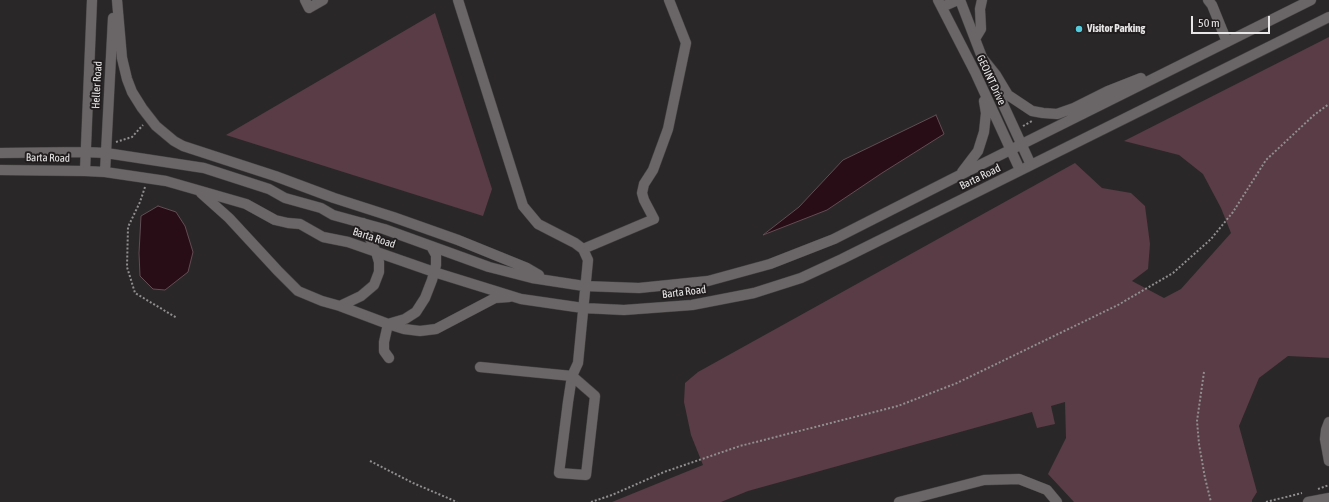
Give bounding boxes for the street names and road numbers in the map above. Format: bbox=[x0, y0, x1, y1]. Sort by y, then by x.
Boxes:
street label: GEOINT Drive bbox=[974, 53, 1008, 107]
street label: Heller Road bbox=[89, 61, 105, 109]
street label: Barta Road bbox=[26, 151, 70, 165]
street label: Barta Road bbox=[957, 161, 1003, 193]
street label: Barta Road bbox=[351, 225, 397, 251]
street label: Barta Road bbox=[661, 283, 707, 301]

